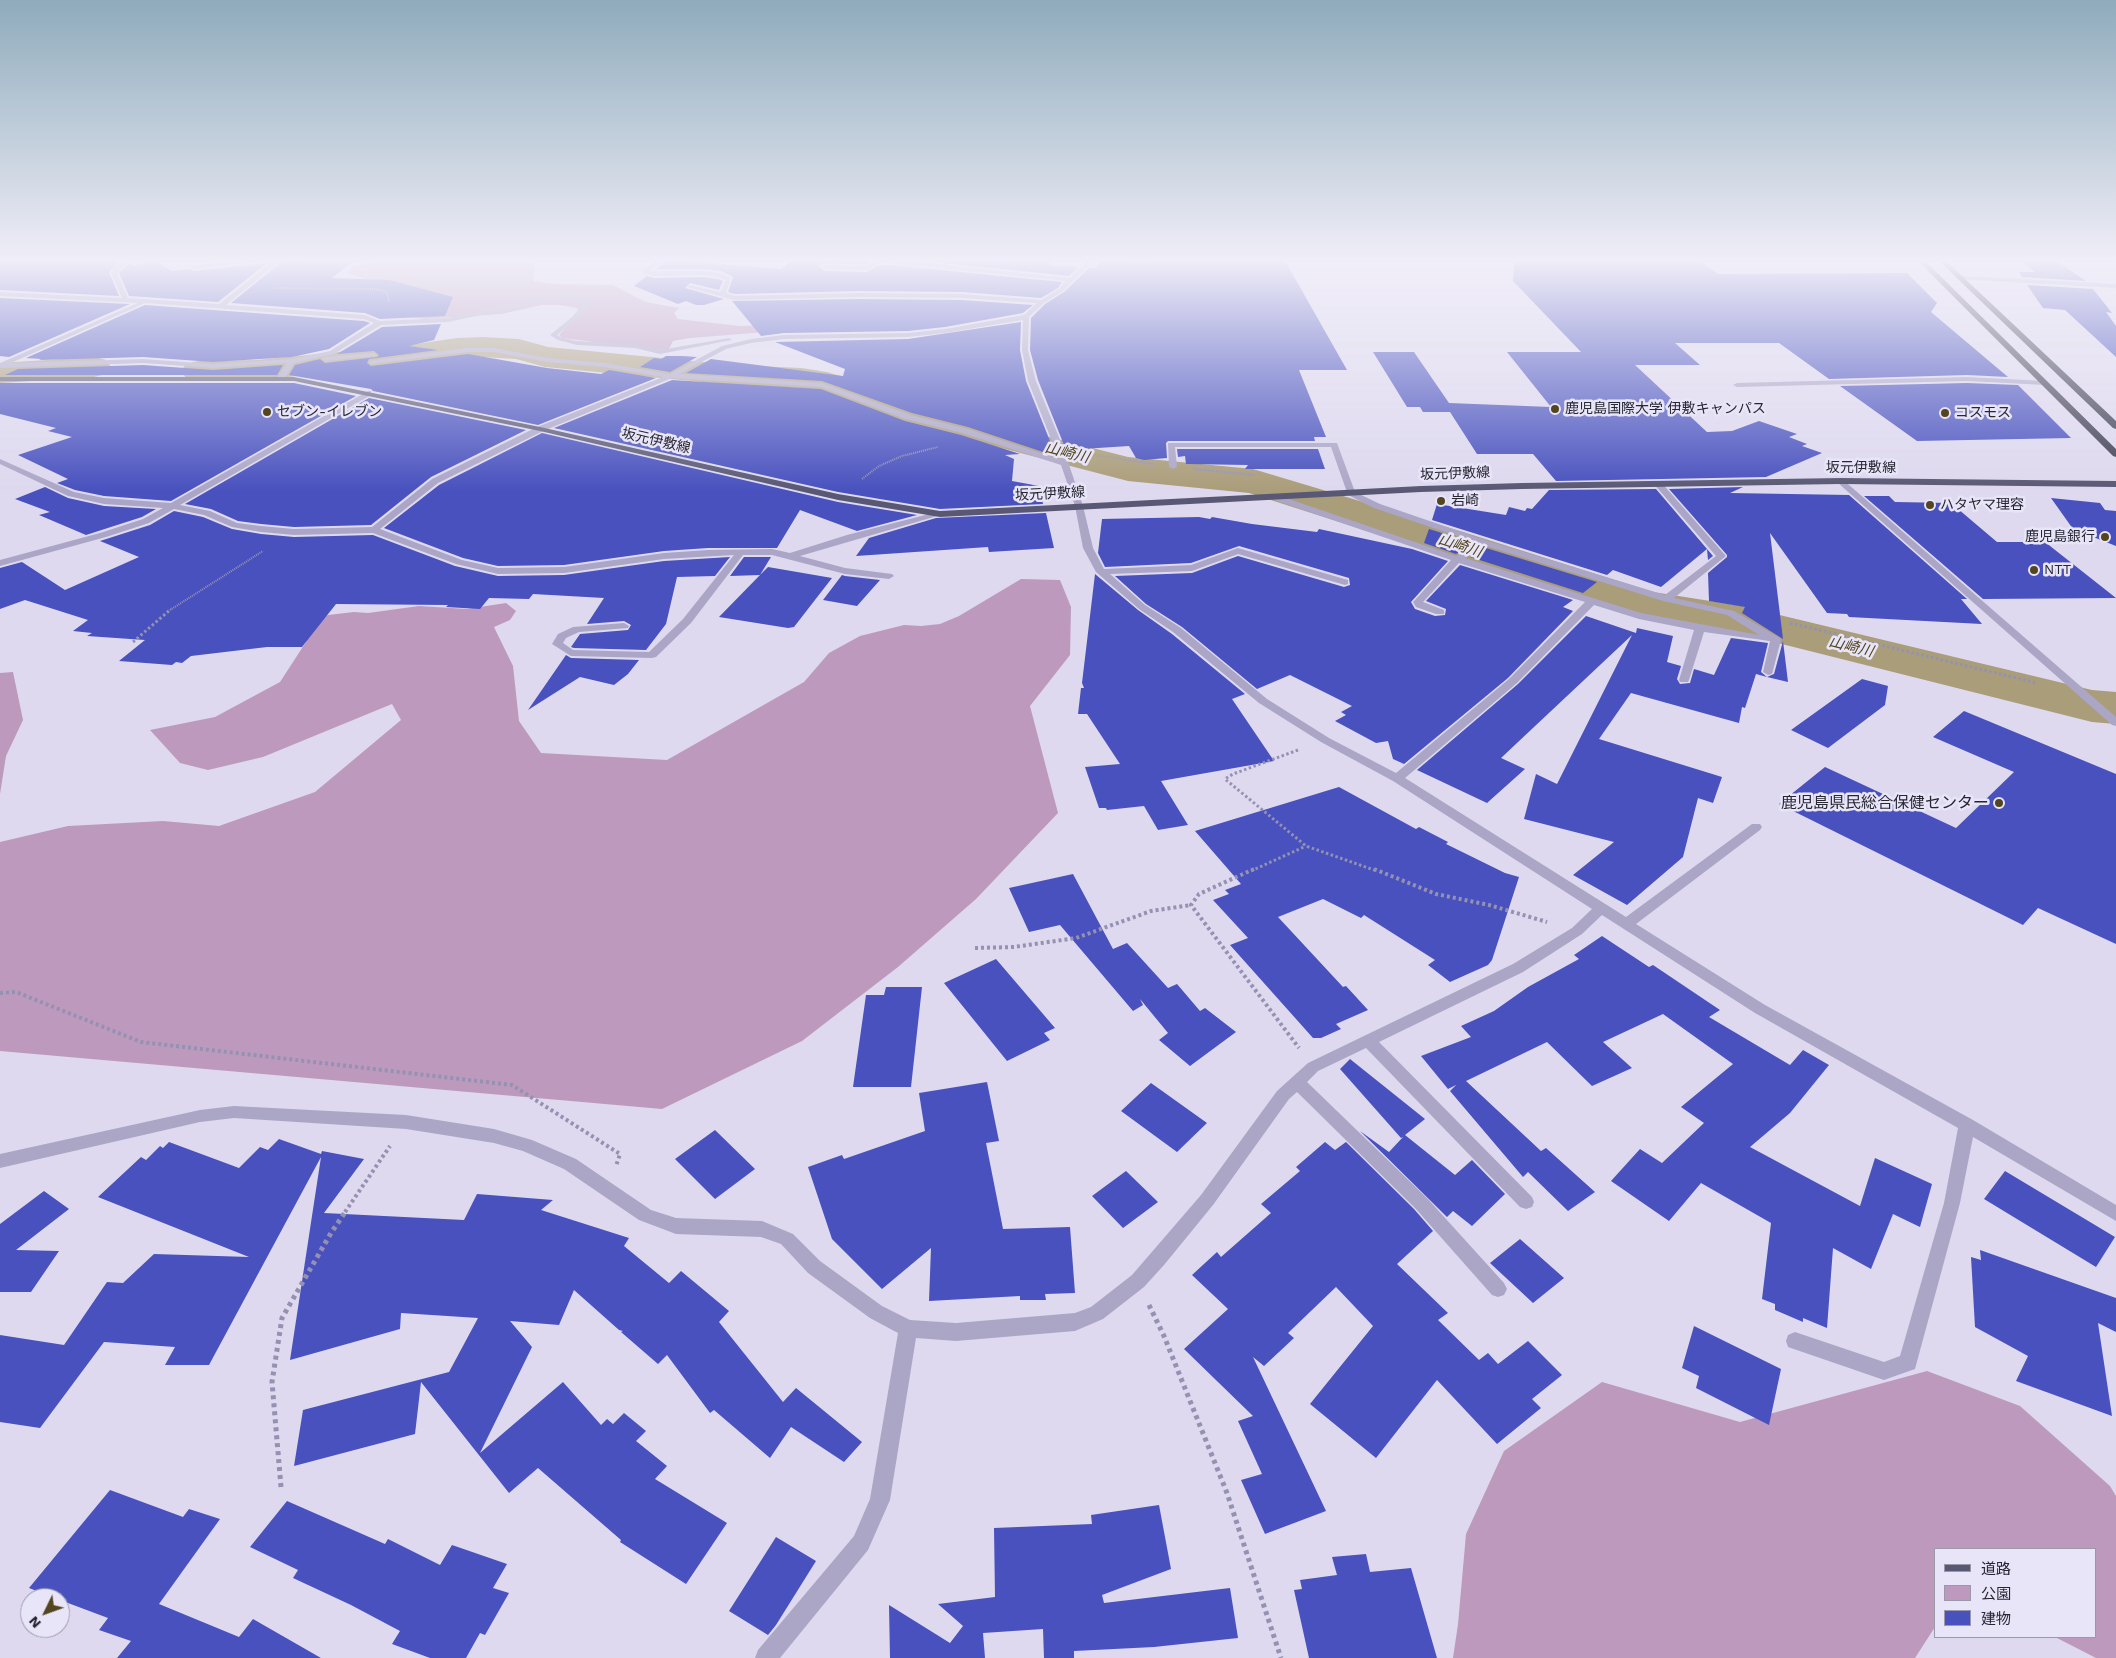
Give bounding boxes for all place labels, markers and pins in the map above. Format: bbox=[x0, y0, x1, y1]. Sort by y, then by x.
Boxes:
place label: 鹿児島国際大学 伊敷キャンパス bbox=[1565, 401, 1766, 417]
marker: 鹿児島国際大学 伊敷キャンパス bbox=[1549, 403, 1561, 415]
place label: セブン-イレブン bbox=[277, 404, 382, 420]
place label: コスモス bbox=[1955, 405, 2011, 421]
marker: セブン-イレブン bbox=[261, 406, 273, 418]
marker: コスモス bbox=[1939, 407, 1951, 419]
place label: 岩崎 bbox=[1451, 493, 1479, 509]
marker: 岩崎 bbox=[1435, 495, 1447, 507]
place label: ハタヤマ理容 bbox=[1940, 497, 2024, 513]
marker: ハタヤマ理容 bbox=[1924, 499, 1936, 511]
place label: 鹿児島銀行 bbox=[2025, 529, 2095, 545]
marker: 鹿児島銀行 bbox=[2099, 531, 2111, 543]
place label: NTT bbox=[2044, 562, 2071, 578]
marker: NTT bbox=[2028, 564, 2040, 576]
place label: 鹿児島県民総合保健センター bbox=[1781, 793, 1989, 813]
marker: 鹿児島県民総合保健センター bbox=[1993, 797, 2005, 809]

